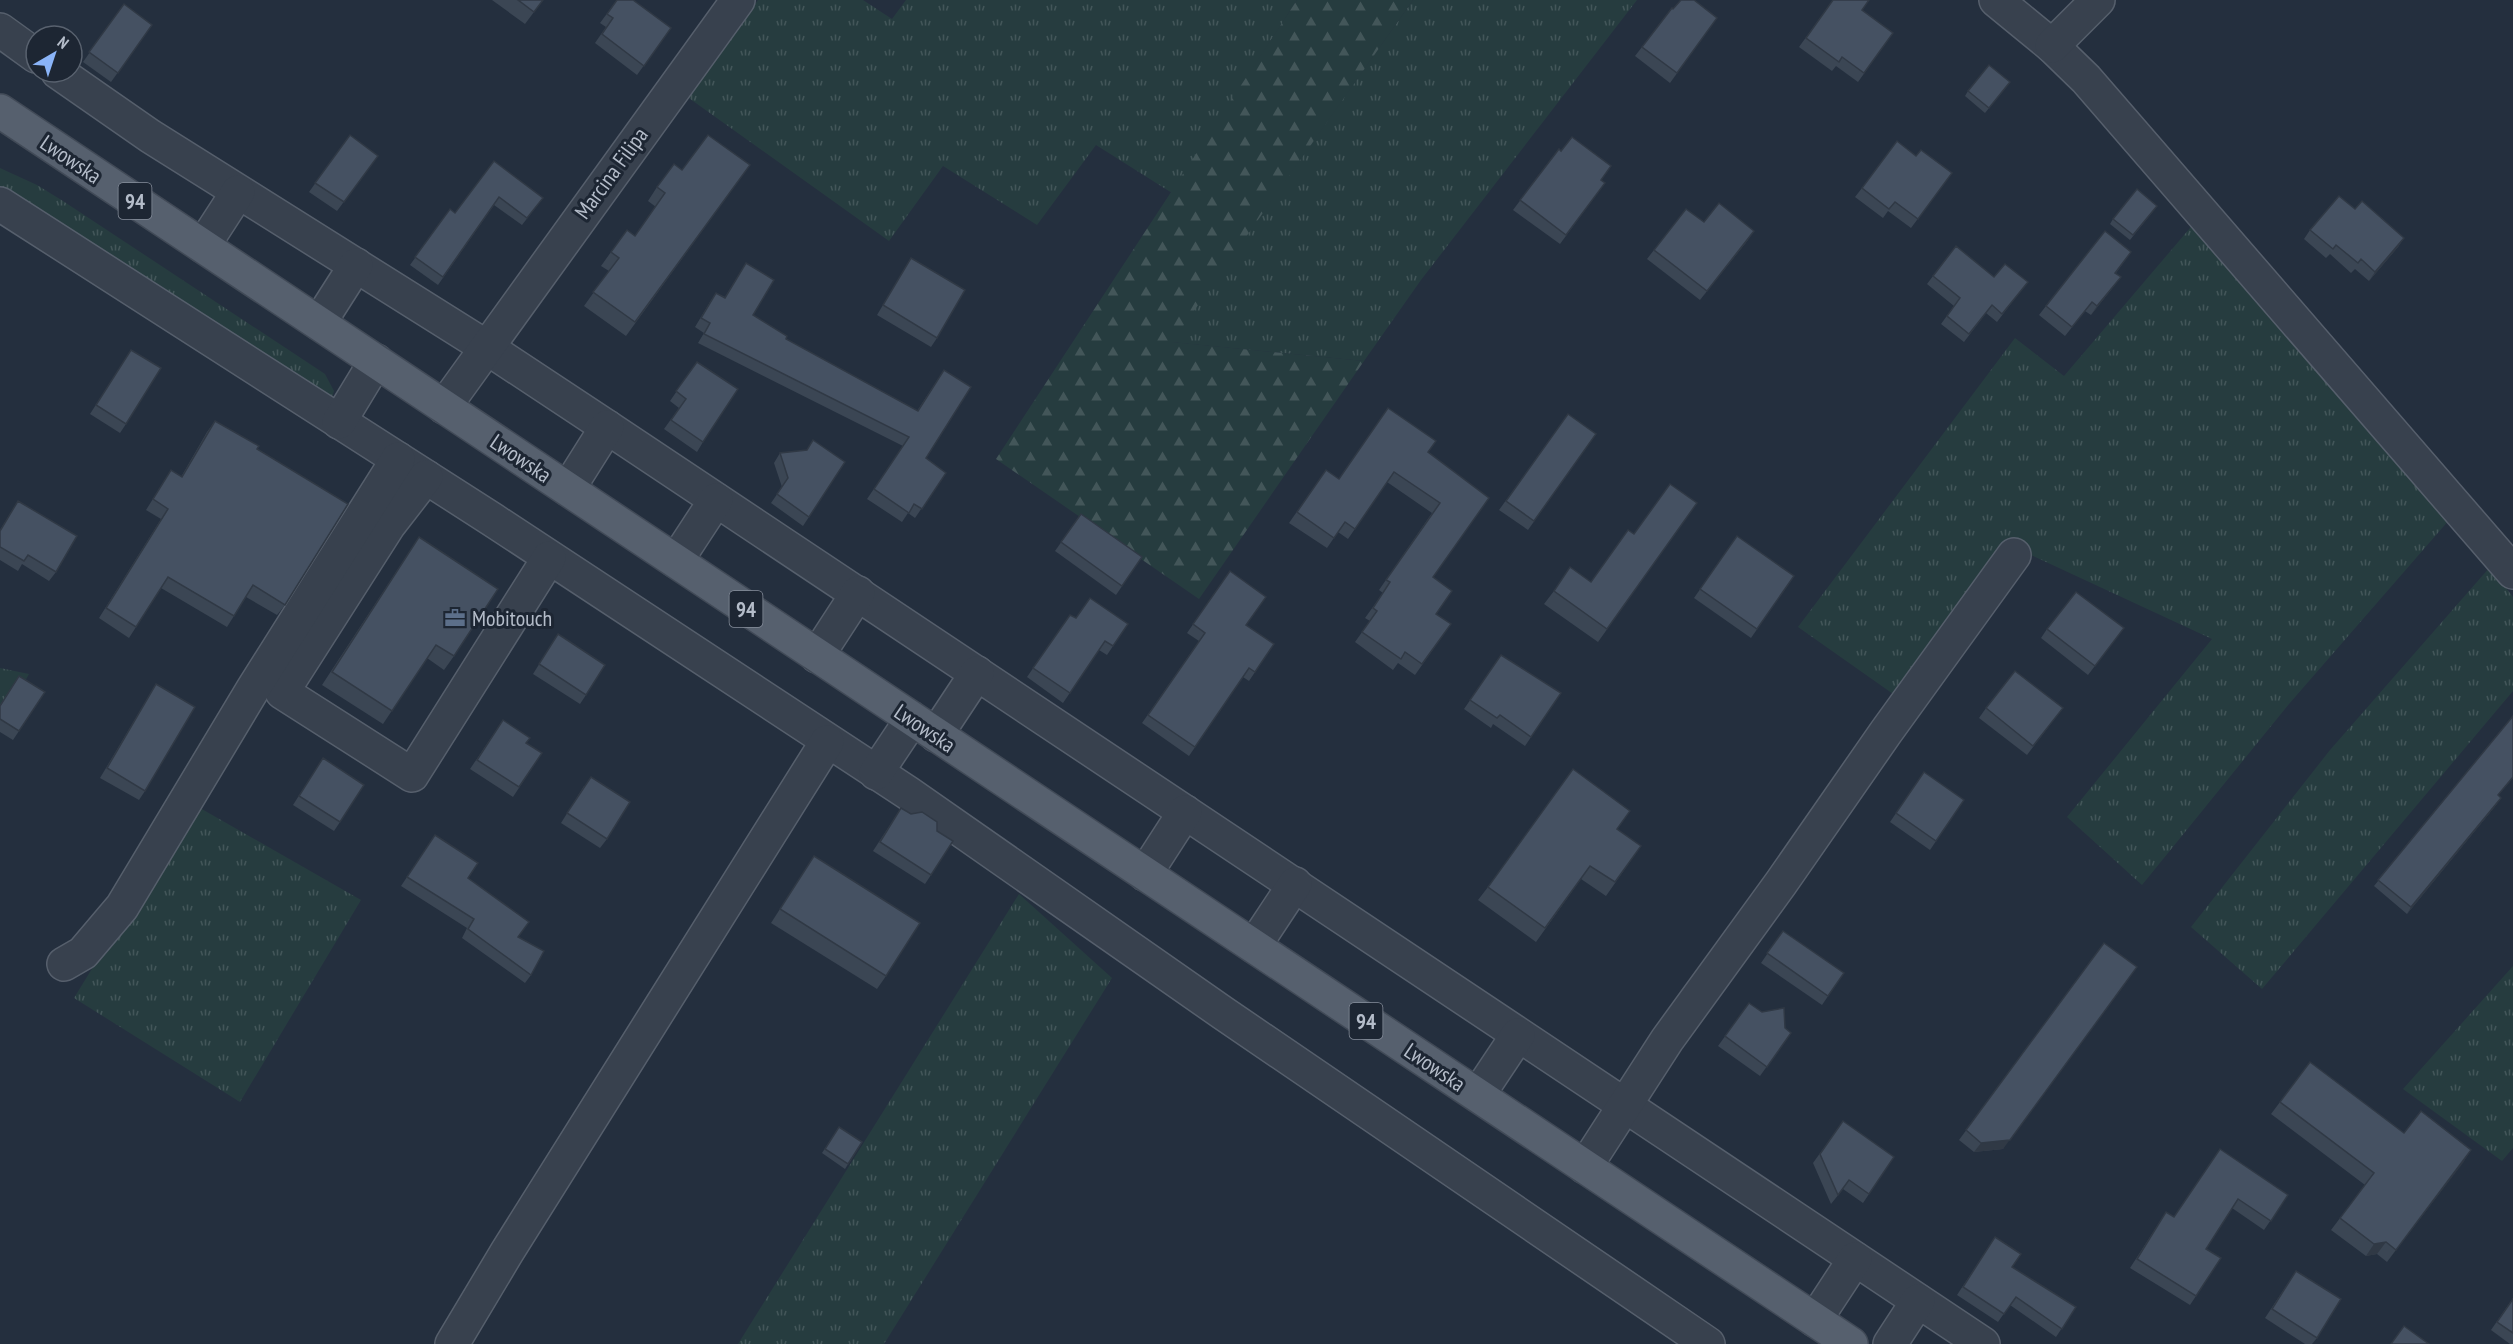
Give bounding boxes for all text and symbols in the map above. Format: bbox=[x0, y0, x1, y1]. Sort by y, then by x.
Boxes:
north arrow bbox=[24, 24, 84, 84]
text: N bbox=[54, 32, 73, 53]
street label: Marcina Filipa bbox=[568, 122, 654, 224]
street label: Lwowska bbox=[35, 128, 107, 190]
road number: 94 bbox=[118, 183, 152, 219]
street label: Lwowska bbox=[485, 427, 557, 489]
road number: 94 bbox=[730, 591, 762, 627]
place label: Mobitouch bbox=[472, 604, 552, 632]
office icon: Mobitouch bbox=[443, 606, 467, 630]
street label: Lwowska bbox=[889, 697, 961, 759]
road number: 94 bbox=[1350, 1003, 1382, 1039]
street label: Lwowska bbox=[1399, 1036, 1471, 1098]

